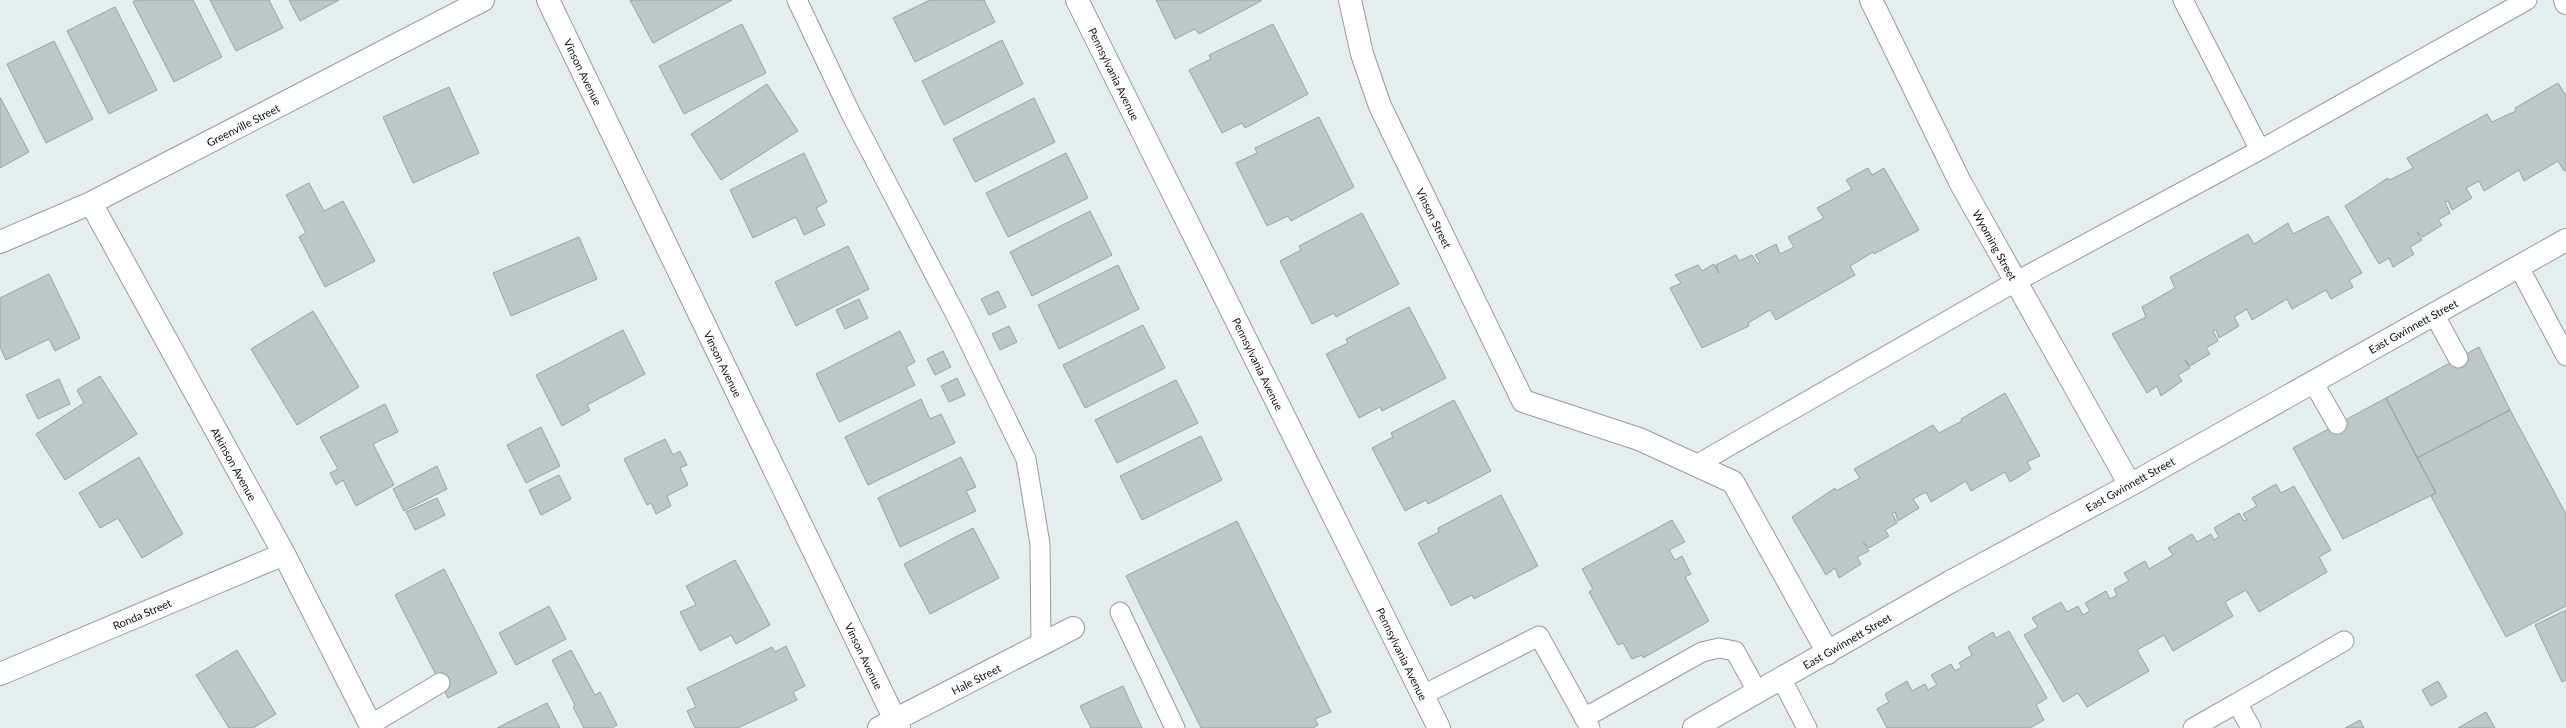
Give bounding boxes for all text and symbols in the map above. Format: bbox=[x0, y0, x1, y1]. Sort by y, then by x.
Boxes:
street label: Pennsylvania Avenue bbox=[1086, 26, 1142, 123]
street label: Vinson Avenue bbox=[561, 37, 605, 107]
street label: Greenville Street bbox=[204, 101, 282, 149]
street label: Vinson Street bbox=[1414, 186, 1454, 250]
street label: Wyoming Street bbox=[1970, 208, 2020, 282]
street label: East Gwinnett Street bbox=[2366, 296, 2460, 356]
street label: Pennsylvania Avenue bbox=[1230, 316, 1286, 413]
street label: Vinson Avenue bbox=[701, 329, 745, 399]
street label: Atkinson Avenue bbox=[209, 425, 260, 503]
street label: East Gwinnett Street bbox=[2083, 454, 2177, 514]
street label: Ronda Street bbox=[111, 596, 173, 632]
street label: Pennsylvania Avenue bbox=[1374, 606, 1430, 703]
street label: East Gwinnett Street bbox=[1801, 610, 1894, 672]
street label: Vinson Avenue bbox=[842, 621, 886, 691]
street label: Hale Street bbox=[949, 661, 1003, 697]

